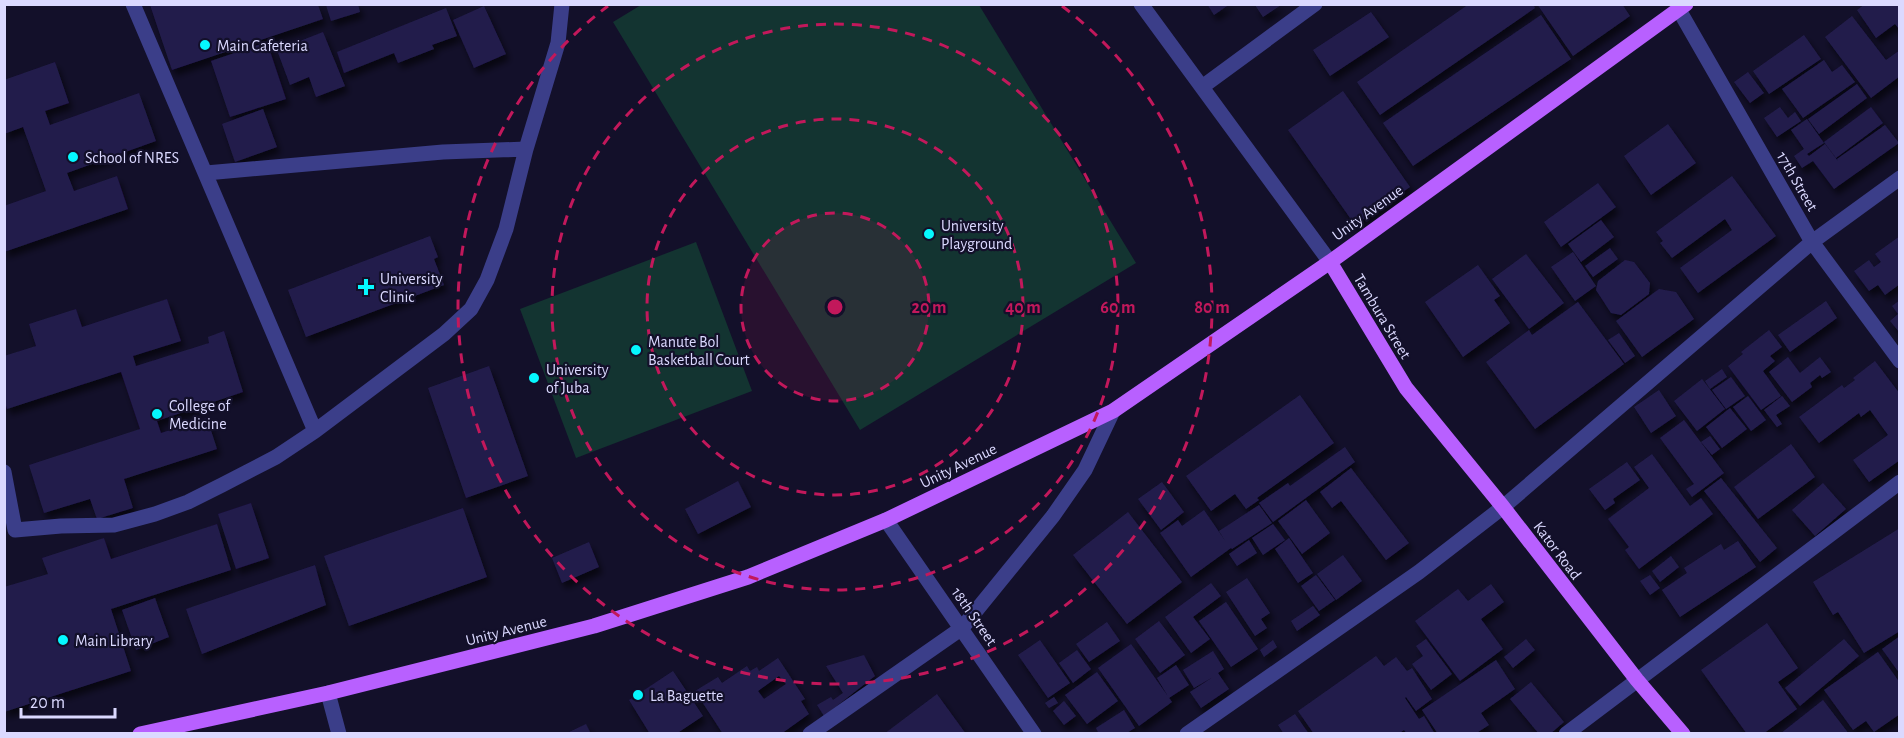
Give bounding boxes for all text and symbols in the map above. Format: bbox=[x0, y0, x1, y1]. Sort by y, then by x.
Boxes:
marker: Main Cafeteria bbox=[198, 38, 212, 52]
place label: Main Cafeteria bbox=[217, 38, 308, 54]
street label: 17th Street bbox=[1774, 149, 1821, 214]
marker: School of NRES bbox=[66, 150, 80, 164]
place label: School of NRES bbox=[85, 150, 179, 166]
street label: Unity Avenue bbox=[1329, 182, 1406, 244]
place label: University Playground bbox=[941, 218, 1012, 253]
marker: University Playground bbox=[922, 227, 936, 241]
place label: University Clinic bbox=[380, 271, 443, 305]
street label: Tambura Street bbox=[1351, 271, 1414, 362]
marker: University Clinic bbox=[357, 278, 375, 296]
centre of rings bbox=[825, 297, 845, 317]
text: 20 m bbox=[911, 299, 947, 317]
text: 40 m bbox=[1005, 299, 1041, 317]
text: 60 m bbox=[1100, 299, 1136, 317]
text: 80 m bbox=[1194, 299, 1230, 317]
place label: Manute Bol Basketball Court bbox=[648, 334, 750, 368]
marker: Manute Bol Basketball Court bbox=[629, 343, 643, 357]
place label: University of Juba bbox=[546, 362, 609, 396]
marker: University of Juba bbox=[527, 371, 541, 385]
place label: College of Medicine bbox=[169, 398, 231, 432]
marker: College of Medicine bbox=[150, 407, 164, 421]
street label: Unity Avenue bbox=[918, 441, 1000, 492]
street label: Kator Road bbox=[1530, 519, 1584, 583]
street label: 18th Street bbox=[948, 585, 1000, 649]
street label: Unity Avenue bbox=[464, 613, 549, 650]
marker: Main Library bbox=[56, 633, 70, 647]
place label: Main Library bbox=[75, 633, 153, 650]
scale bar bbox=[21, 681, 116, 719]
marker: La Baguette bbox=[631, 688, 645, 702]
place label: La Baguette bbox=[650, 688, 723, 704]
text: 20 m bbox=[30, 694, 65, 712]

